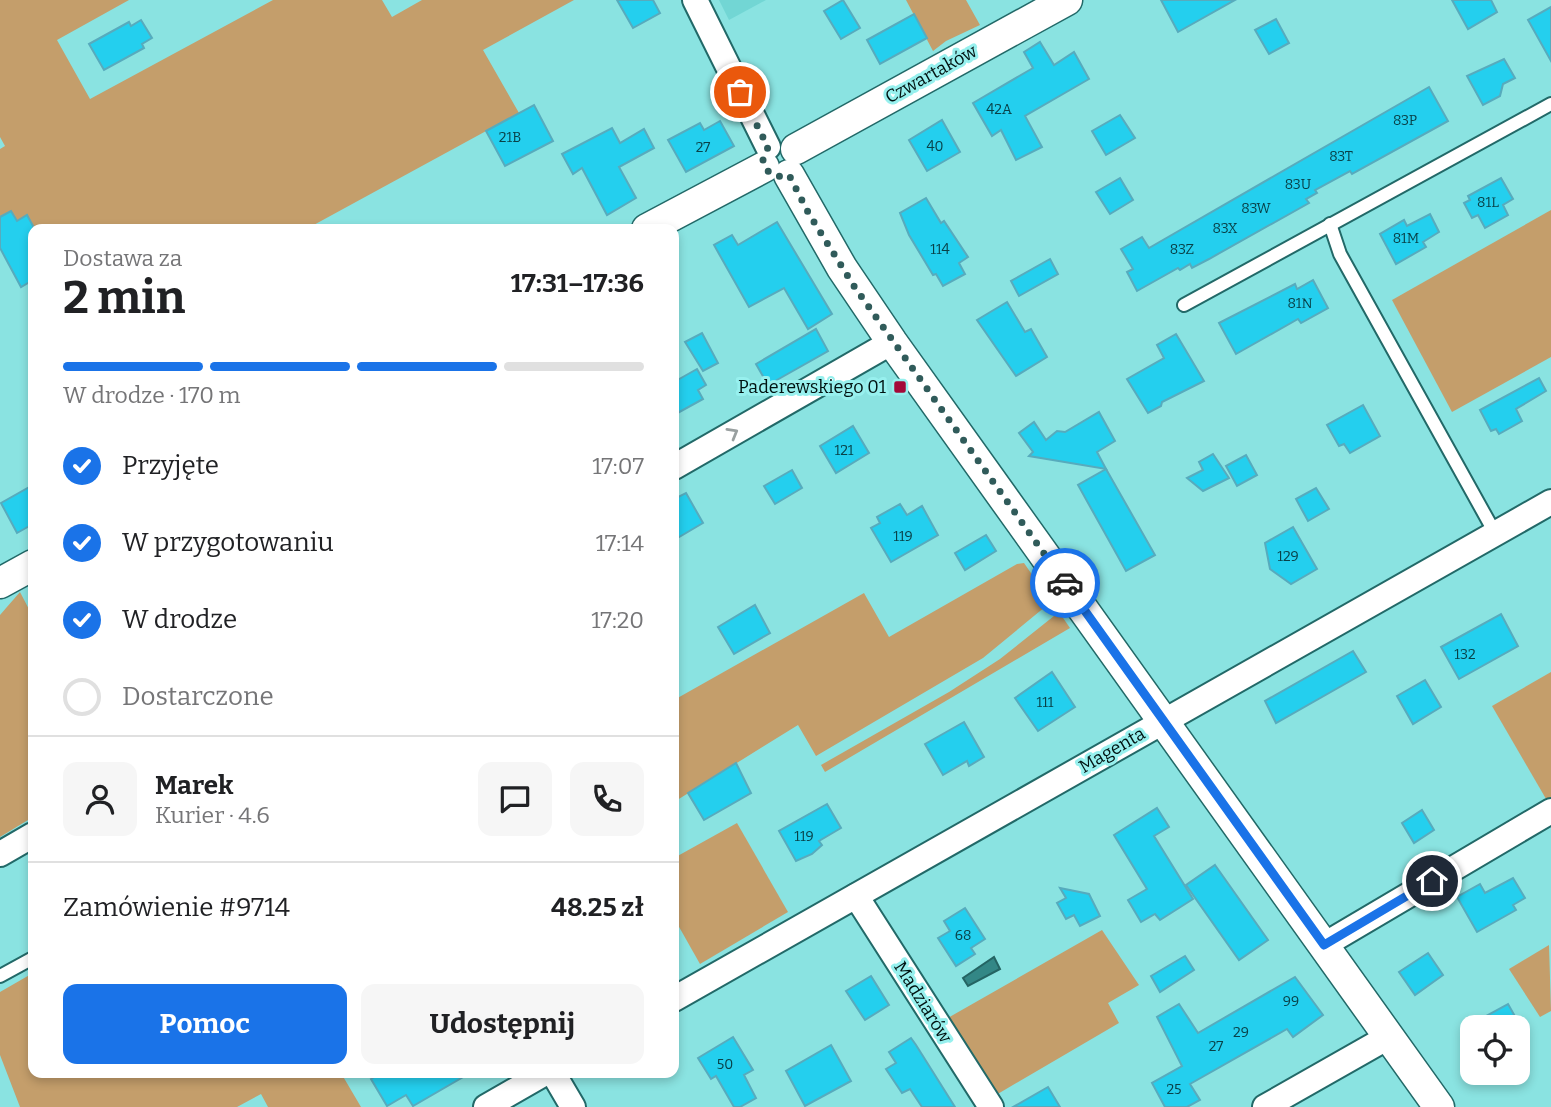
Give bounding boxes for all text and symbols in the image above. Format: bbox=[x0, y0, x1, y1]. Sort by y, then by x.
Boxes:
street label: Czwartaków bbox=[881, 39, 981, 108]
pin bbox=[710, 62, 770, 122]
icon: bag bbox=[721, 73, 759, 111]
house number: 42A bbox=[986, 101, 1012, 118]
house number: 83P bbox=[1393, 112, 1417, 129]
house number: 21B bbox=[499, 129, 521, 146]
house number: 40 bbox=[926, 138, 944, 155]
house number: 27 bbox=[696, 139, 710, 156]
house number: 83T bbox=[1329, 148, 1353, 165]
house number: 83U bbox=[1285, 176, 1312, 193]
house number: 81L bbox=[1477, 194, 1499, 211]
house number: 83W bbox=[1241, 200, 1271, 217]
house number: 83X bbox=[1212, 220, 1238, 237]
house number: 81M bbox=[1393, 230, 1419, 247]
house number: 114 bbox=[930, 241, 950, 258]
house number: 83Z bbox=[1170, 241, 1194, 258]
text: Dostawa za bbox=[63, 244, 182, 272]
text: 17:31–17:36 bbox=[511, 268, 644, 299]
text: 2 min bbox=[63, 270, 185, 325]
house number: 81N bbox=[1287, 295, 1313, 312]
place label: Paderewskiego 01 bbox=[738, 376, 887, 398]
marker: Paderewskiego 01 bbox=[892, 379, 908, 395]
text: W drodze · 170 m bbox=[63, 381, 241, 409]
one-way arrow bbox=[726, 428, 738, 441]
house number: 121 bbox=[835, 442, 854, 459]
icon: check bbox=[63, 447, 101, 485]
text: Przyjęte bbox=[122, 450, 219, 481]
text: 17:07 bbox=[592, 452, 644, 480]
icon: check bbox=[63, 524, 101, 562]
text: W przygotowaniu bbox=[122, 527, 334, 558]
house number: 119 bbox=[893, 528, 913, 545]
text: 17:14 bbox=[596, 529, 644, 557]
courier bbox=[1030, 548, 1100, 618]
house number: 129 bbox=[1277, 548, 1299, 565]
icon: car bbox=[1046, 564, 1084, 602]
icon: check bbox=[63, 601, 101, 639]
text: W drodze bbox=[122, 604, 237, 635]
text: 17:20 bbox=[591, 606, 644, 634]
house number: 132 bbox=[1454, 646, 1476, 663]
text: Dostarczone bbox=[122, 681, 274, 712]
house number: 111 bbox=[1036, 694, 1054, 711]
street label: Magenta bbox=[1075, 722, 1149, 778]
button: person bbox=[63, 762, 137, 836]
button: chat bbox=[478, 762, 552, 836]
button: phone bbox=[570, 762, 644, 836]
text: Marek bbox=[155, 770, 233, 801]
text: Kurier · 4.6 bbox=[155, 801, 270, 829]
house number: 119 bbox=[794, 828, 814, 845]
pin bbox=[1402, 851, 1462, 911]
icon: home bbox=[1413, 862, 1451, 900]
text: Zamówienie #9714 bbox=[63, 892, 290, 923]
text: 48.25 zł bbox=[551, 892, 644, 923]
house number: 68 bbox=[955, 927, 971, 944]
street label: Madziarów bbox=[889, 957, 957, 1047]
button: Pomoc bbox=[63, 984, 347, 1064]
button: Udostępnij bbox=[361, 984, 644, 1064]
house number: 99 bbox=[1283, 993, 1299, 1010]
map controls bbox=[1460, 1015, 1530, 1085]
button: locate bbox=[1460, 1015, 1530, 1085]
house number: 29 bbox=[1233, 1024, 1249, 1041]
house number: 27 bbox=[1209, 1038, 1223, 1055]
house number: 50 bbox=[717, 1056, 733, 1073]
house number: 25 bbox=[1166, 1081, 1182, 1098]

